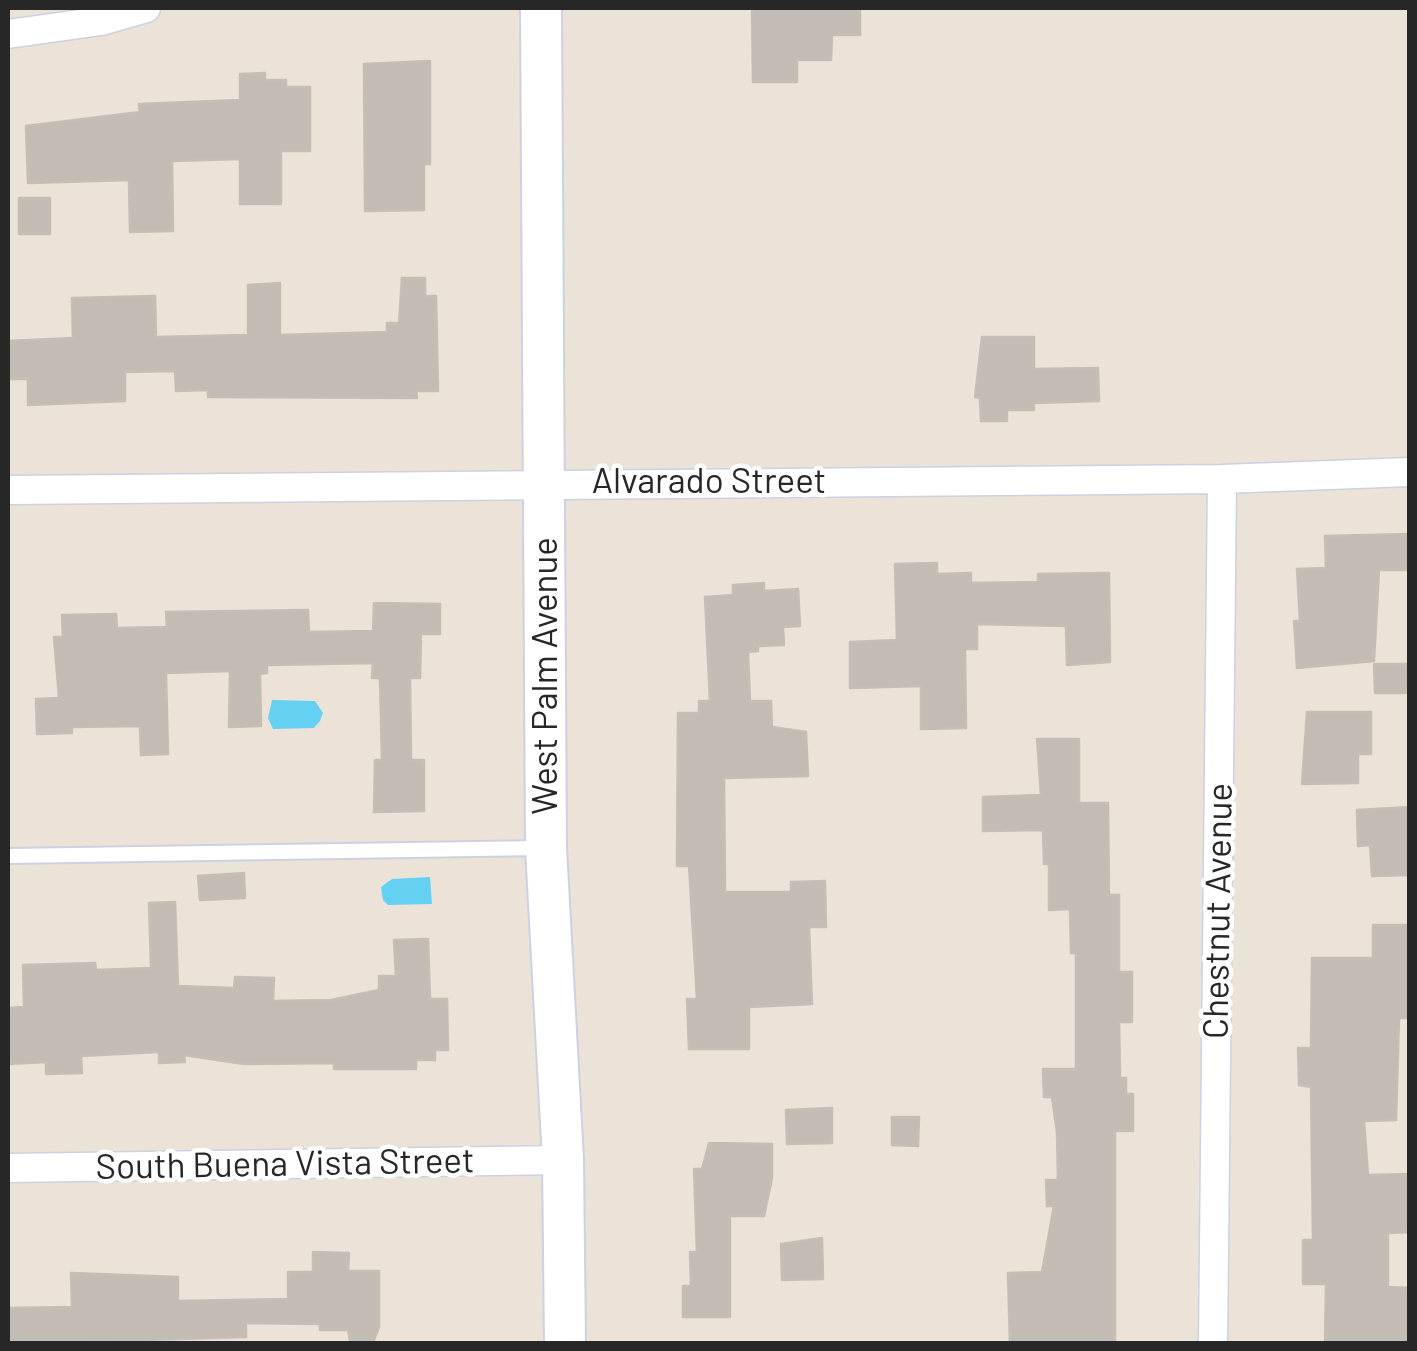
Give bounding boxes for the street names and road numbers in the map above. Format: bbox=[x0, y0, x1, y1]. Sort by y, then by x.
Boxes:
street label: Alvarado Street bbox=[592, 460, 826, 502]
street label: West Palm Avenue bbox=[524, 537, 566, 815]
street label: Chestnut Avenue bbox=[1195, 782, 1241, 1040]
street label: South Buena Vista Street bbox=[95, 1140, 475, 1188]

